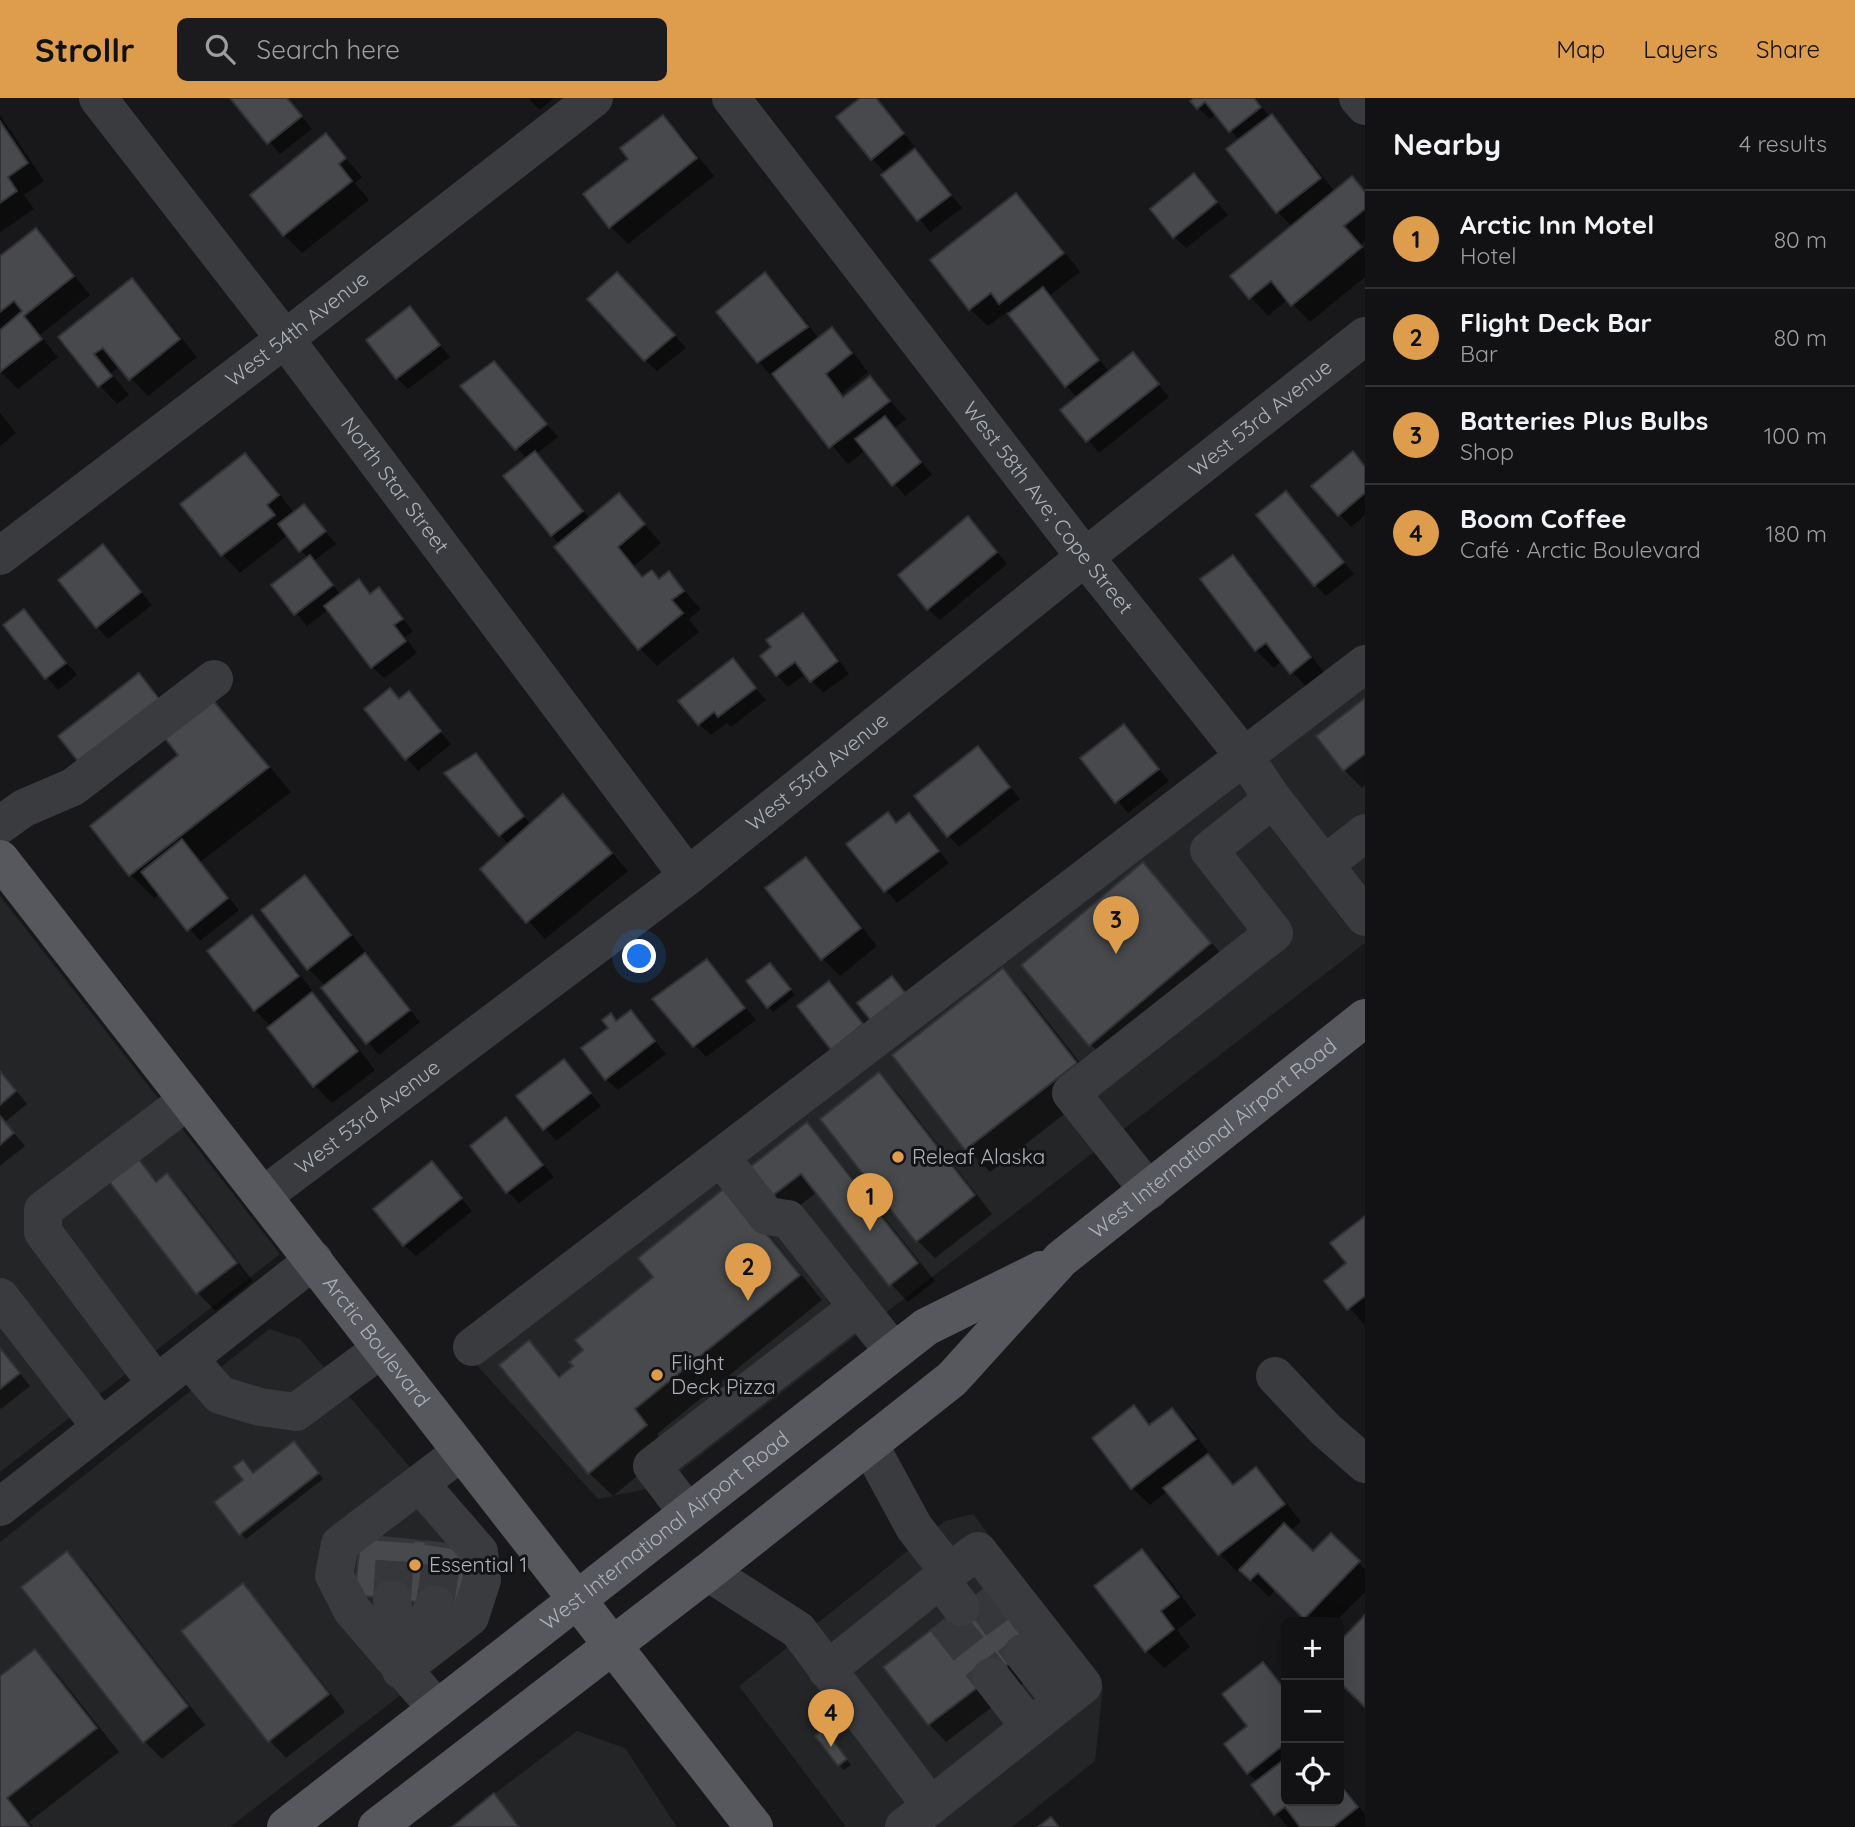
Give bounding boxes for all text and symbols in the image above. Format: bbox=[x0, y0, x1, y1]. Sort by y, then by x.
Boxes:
search box bbox=[177, 18, 667, 81]
text: Strollr bbox=[35, 29, 135, 70]
icon: search bbox=[201, 30, 239, 68]
text: Search here bbox=[257, 33, 400, 66]
text: Map bbox=[1556, 34, 1605, 64]
text: Layers bbox=[1643, 34, 1718, 64]
text: Share bbox=[1756, 34, 1820, 64]
text: Nearby bbox=[1393, 125, 1501, 163]
text: 4 results bbox=[1739, 129, 1827, 158]
text: Arctic Inn Motel bbox=[1460, 208, 1654, 241]
text: 1 bbox=[1412, 225, 1420, 254]
text: 80 m bbox=[1774, 225, 1827, 254]
text: Hotel bbox=[1460, 241, 1516, 270]
street label: West 54th Avenue bbox=[220, 265, 373, 392]
text: Flight Deck Bar bbox=[1460, 306, 1652, 339]
text: 2 bbox=[1409, 323, 1423, 352]
text: 80 m bbox=[1774, 323, 1827, 352]
text: Bar bbox=[1460, 339, 1498, 368]
street label: West 53rd Avenue bbox=[1183, 353, 1337, 482]
street label: West 58th Ave; Cope Street bbox=[958, 396, 1139, 619]
text: Batteries Plus Bulbs bbox=[1460, 404, 1708, 437]
street label: North Star Street bbox=[336, 411, 455, 558]
text: 3 bbox=[1410, 421, 1422, 450]
text: 100 m bbox=[1764, 421, 1827, 450]
text: Shop bbox=[1460, 437, 1514, 466]
text: Boom Coffee bbox=[1460, 502, 1627, 535]
text: 4 bbox=[1409, 519, 1423, 548]
text: 180 m bbox=[1765, 519, 1827, 548]
text: Café · Arctic Boulevard bbox=[1460, 535, 1701, 564]
street label: West 53rd Avenue bbox=[740, 706, 893, 836]
pin: 3 bbox=[1093, 896, 1139, 954]
your location bbox=[622, 939, 656, 973]
street label: West International Airport Road bbox=[1083, 1032, 1341, 1244]
street label: West 53rd Avenue bbox=[289, 1053, 445, 1179]
place label: Releaf Alaska bbox=[912, 1143, 1045, 1169]
marker: Releaf Alaska bbox=[890, 1149, 906, 1165]
pin: 1 bbox=[847, 1173, 893, 1231]
pin: 2 bbox=[725, 1243, 771, 1301]
street label: Arctic Boulevard bbox=[318, 1270, 436, 1412]
place label: Flight Deck Pizza bbox=[671, 1349, 776, 1399]
marker: Flight Deck Pizza bbox=[649, 1367, 665, 1383]
street label: West International Airport Road bbox=[535, 1425, 794, 1635]
place label: Essential 1 bbox=[429, 1551, 527, 1577]
marker: Essential 1 bbox=[407, 1557, 423, 1573]
map controls bbox=[1281, 1617, 1344, 1806]
button: + bbox=[1281, 1617, 1344, 1680]
button: − bbox=[1281, 1680, 1344, 1743]
pin: 4 bbox=[808, 1689, 854, 1747]
button: locate bbox=[1281, 1743, 1344, 1806]

